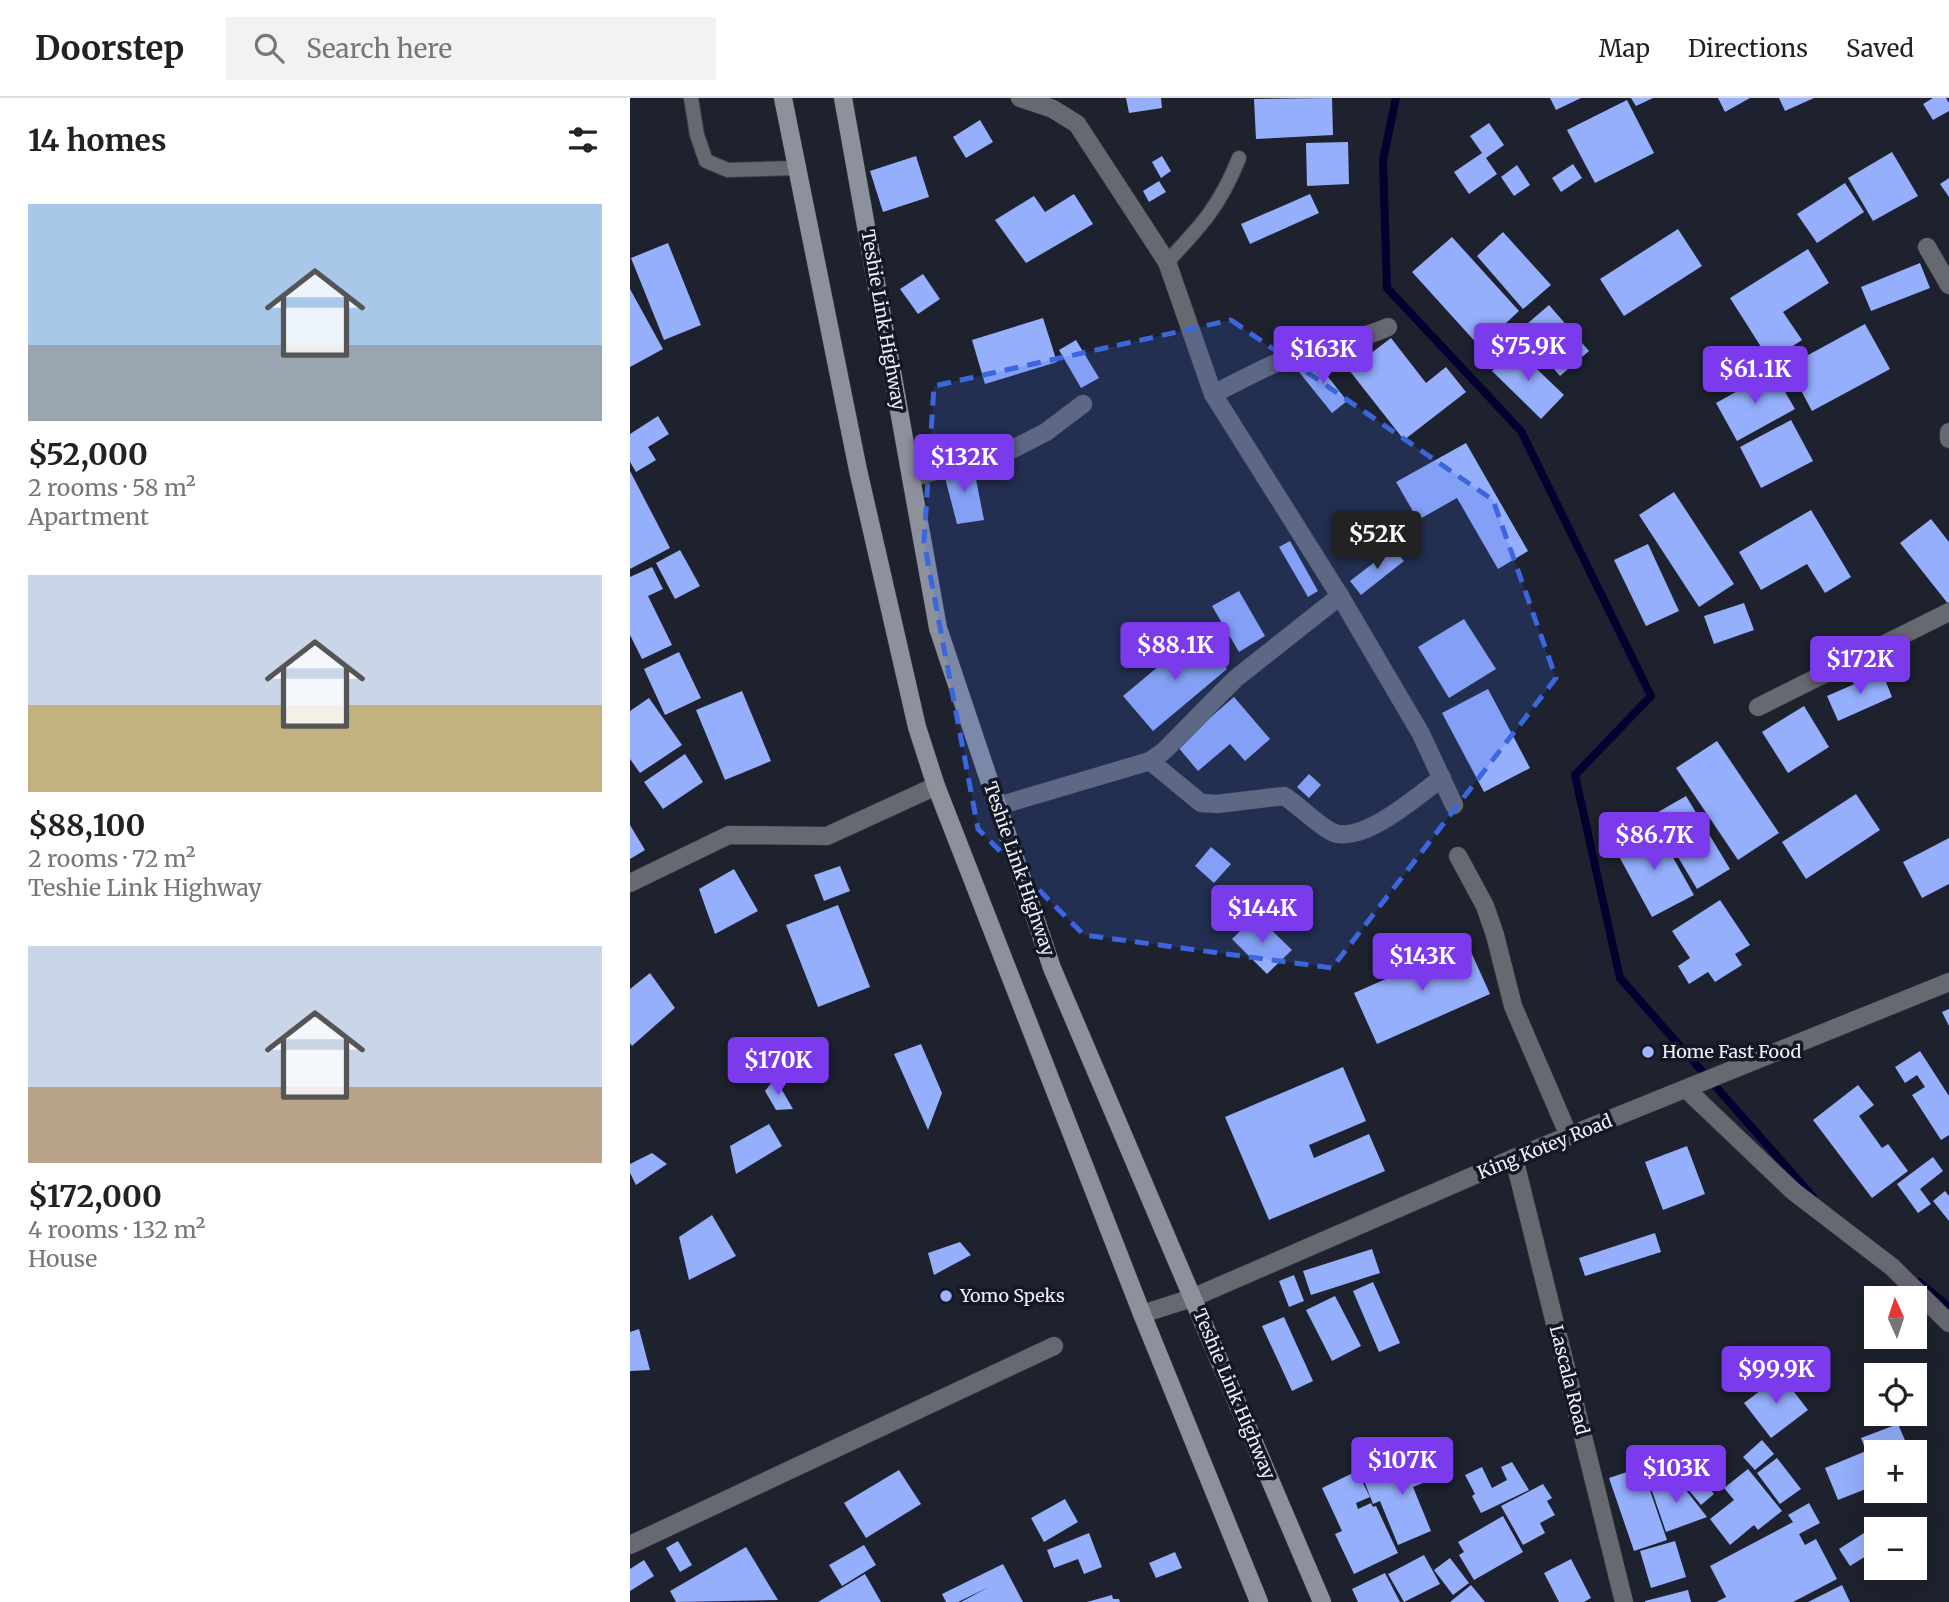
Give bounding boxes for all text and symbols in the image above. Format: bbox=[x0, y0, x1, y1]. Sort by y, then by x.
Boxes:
search box bbox=[226, 17, 716, 80]
text: Doorstep bbox=[35, 28, 184, 69]
icon: search bbox=[250, 29, 288, 67]
text: Search here bbox=[306, 32, 452, 65]
text: Map bbox=[1599, 33, 1650, 64]
text: Directions bbox=[1688, 33, 1808, 64]
text: Saved bbox=[1846, 33, 1914, 64]
text: 14 homes bbox=[28, 121, 166, 159]
icon: filters bbox=[564, 121, 602, 159]
street label: Teshie Link Highway bbox=[856, 228, 911, 412]
icon: home bbox=[252, 250, 378, 376]
pin: $75.9K bbox=[1471, 324, 1585, 383]
pin: $163K bbox=[1274, 327, 1372, 386]
text: $75.9K bbox=[1490, 331, 1566, 360]
text: $163K bbox=[1290, 334, 1356, 363]
pin: $61.1K bbox=[1698, 346, 1812, 406]
text: $61.1K bbox=[1719, 354, 1791, 383]
pin: $132K bbox=[915, 434, 1013, 494]
text: $52,000 bbox=[28, 435, 148, 473]
text: $132K bbox=[930, 442, 998, 471]
text: 2 rooms · 58 m² bbox=[28, 473, 196, 502]
text: Apartment bbox=[28, 502, 149, 531]
pin: $52K bbox=[1336, 512, 1418, 571]
text: $52K bbox=[1348, 519, 1406, 548]
icon: home bbox=[252, 621, 378, 747]
pin: $88.1K bbox=[1118, 622, 1232, 682]
text: $88.1K bbox=[1136, 630, 1214, 659]
pin: $172K bbox=[1811, 636, 1909, 696]
text: $172K bbox=[1826, 644, 1894, 673]
street label: Teshie Link Highway bbox=[979, 779, 1060, 960]
text: $88,100 bbox=[28, 806, 145, 844]
pin: $86.7K bbox=[1597, 812, 1711, 872]
text: $86.7K bbox=[1615, 820, 1693, 849]
text: 2 rooms · 72 m² bbox=[28, 844, 195, 873]
text: Teshie Link Highway bbox=[28, 873, 262, 902]
pin: $144K bbox=[1213, 886, 1311, 945]
text: $144K bbox=[1227, 893, 1297, 922]
pin: $143K bbox=[1373, 934, 1471, 993]
text: $143K bbox=[1389, 941, 1455, 970]
icon: home bbox=[252, 992, 378, 1118]
pin: $170K bbox=[729, 1038, 827, 1097]
place label: Home Fast Food bbox=[1662, 1040, 1801, 1063]
marker: Home Fast Food bbox=[1640, 1044, 1656, 1060]
text: $170K bbox=[744, 1045, 812, 1074]
street label: King Kotey Road bbox=[1474, 1109, 1616, 1184]
text: $172,000 bbox=[28, 1177, 162, 1215]
text: 4 rooms · 132 m² bbox=[28, 1215, 205, 1244]
text: House bbox=[28, 1244, 97, 1273]
place label: Yomo Speks bbox=[959, 1284, 1065, 1307]
north arrow bbox=[1864, 1286, 1927, 1349]
map controls bbox=[1864, 1286, 1927, 1580]
marker: Yomo Speks bbox=[938, 1288, 954, 1304]
street label: Teshie Link Highway bbox=[1188, 1305, 1281, 1483]
street label: Lascala Road bbox=[1545, 1323, 1594, 1437]
pin: $99.9K bbox=[1719, 1346, 1833, 1406]
text: $99.9K bbox=[1738, 1354, 1814, 1383]
button: locate bbox=[1864, 1363, 1927, 1426]
pin: $107K bbox=[1353, 1438, 1451, 1497]
button: + bbox=[1864, 1440, 1927, 1503]
text: $107K bbox=[1367, 1445, 1437, 1474]
pin: $103K bbox=[1627, 1446, 1725, 1505]
text: $103K bbox=[1642, 1453, 1710, 1482]
button: − bbox=[1864, 1517, 1927, 1580]

